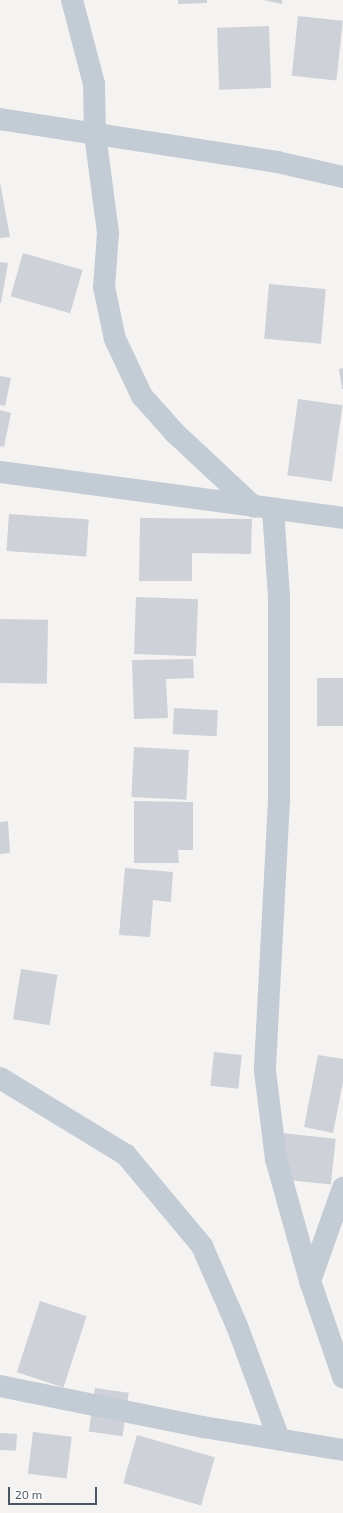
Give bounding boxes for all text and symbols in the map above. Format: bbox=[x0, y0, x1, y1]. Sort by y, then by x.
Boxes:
scale bar bbox=[10, 1479, 99, 1505]
text: 20 m bbox=[15, 1487, 42, 1501]

